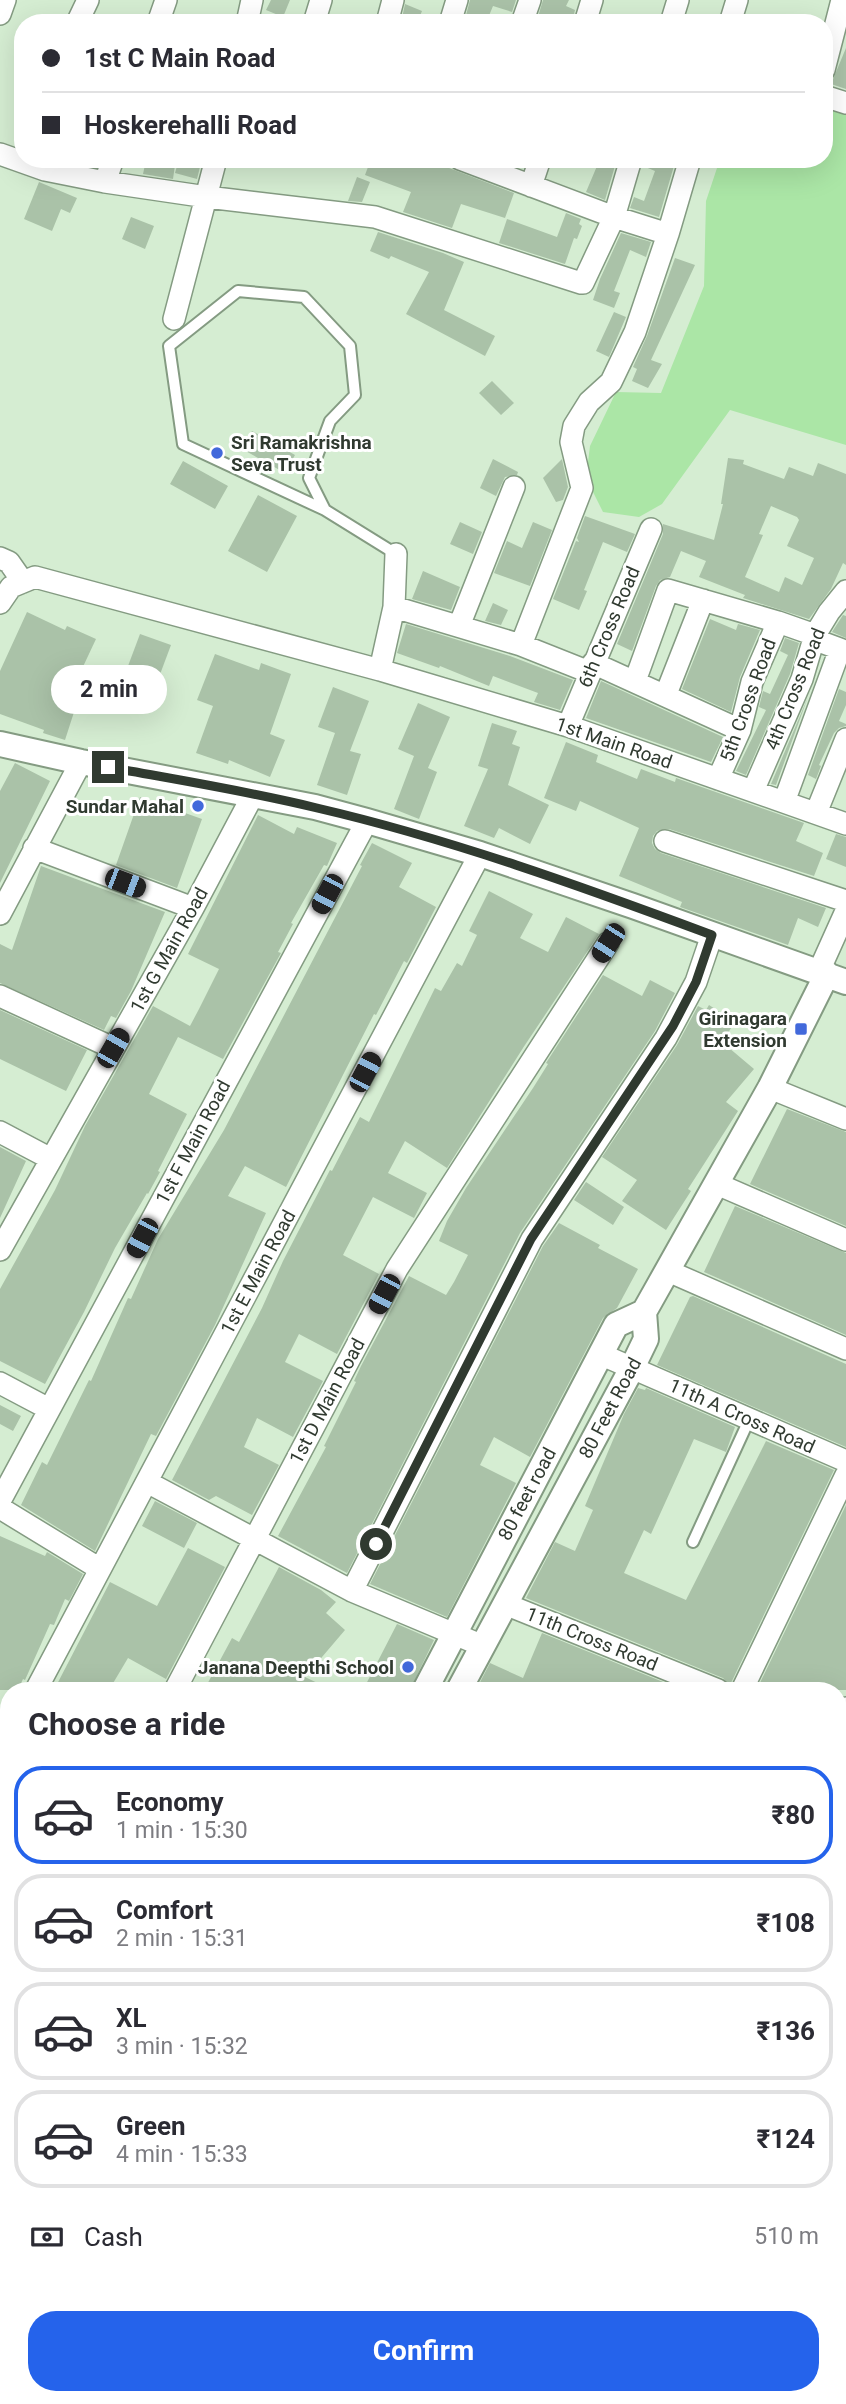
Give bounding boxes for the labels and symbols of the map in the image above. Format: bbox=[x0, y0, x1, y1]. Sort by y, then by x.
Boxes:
place label: Sri Ramakrishna Seva Trust bbox=[231, 431, 372, 476]
marker: Sri Ramakrishna Seva Trust bbox=[209, 445, 225, 461]
street label: 6th Cross Road bbox=[573, 563, 645, 691]
street label: 4th Cross Road bbox=[760, 625, 830, 753]
street label: 5th Cross Road bbox=[715, 635, 781, 765]
callout: 2 min bbox=[50, 666, 166, 714]
street label: 1st Main Road bbox=[553, 712, 675, 774]
route end bbox=[92, 751, 124, 783]
place label: Sundar Mahal bbox=[66, 795, 184, 818]
marker: Sundar Mahal bbox=[190, 798, 206, 814]
car bbox=[102, 866, 149, 900]
car bbox=[308, 871, 347, 917]
street label: 1st G Main Road bbox=[125, 883, 213, 1017]
car bbox=[588, 920, 629, 966]
place label: Girinagara Extension bbox=[698, 1007, 787, 1052]
marker: Girinagara Extension bbox=[793, 1021, 809, 1037]
car bbox=[94, 1025, 133, 1071]
car bbox=[346, 1049, 385, 1095]
street label: 1st F Main Road bbox=[151, 1076, 235, 1208]
street label: 1st E Main Road bbox=[216, 1206, 300, 1338]
car bbox=[123, 1215, 162, 1261]
car bbox=[365, 1271, 404, 1317]
street label: 1st D Main Road bbox=[284, 1334, 370, 1468]
street label: 80 Feet Road bbox=[574, 1354, 646, 1462]
street label: 11th A Cross Road bbox=[666, 1374, 818, 1458]
street label: 80 feet road bbox=[493, 1444, 561, 1544]
route start bbox=[360, 1528, 392, 1560]
street label: 11th Cross Road bbox=[523, 1602, 661, 1676]
place label: Janana Deepthi School bbox=[198, 1656, 394, 1679]
marker: Janana Deepthi School bbox=[400, 1659, 416, 1675]

